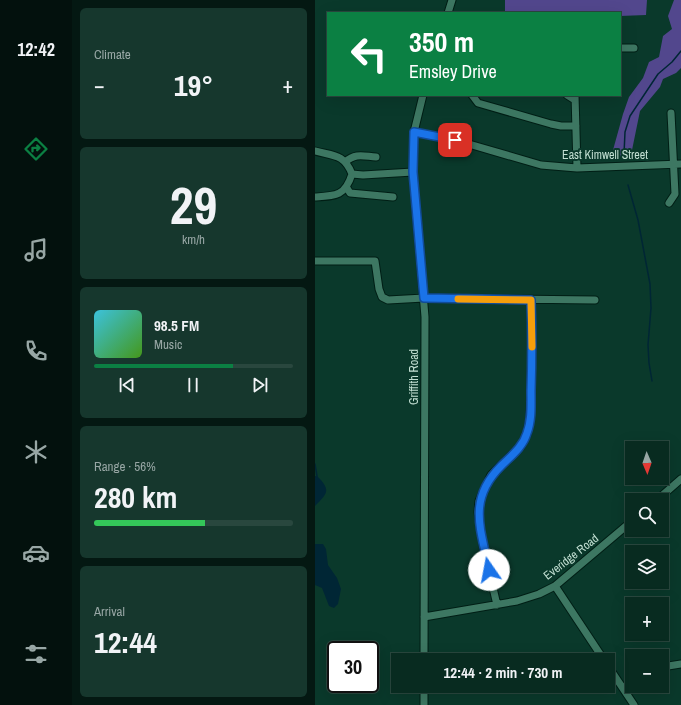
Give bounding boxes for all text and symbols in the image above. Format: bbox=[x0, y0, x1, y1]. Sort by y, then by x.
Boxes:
text: 350 m bbox=[409, 23, 474, 61]
icon: left bbox=[343, 28, 395, 80]
text: 12:42 bbox=[17, 37, 55, 62]
text: Climate bbox=[94, 46, 131, 63]
text: Emsley Drive bbox=[409, 59, 497, 84]
text: 19° bbox=[174, 65, 213, 105]
text: − bbox=[94, 70, 105, 100]
text: + bbox=[282, 70, 293, 100]
pin bbox=[438, 123, 472, 157]
icon: arrive bbox=[444, 129, 466, 151]
icon: directions bbox=[22, 135, 50, 163]
street label: East Kimwell Street bbox=[562, 147, 648, 163]
text: 29 bbox=[170, 170, 217, 240]
text: km/h bbox=[182, 231, 205, 248]
icon: music bbox=[22, 236, 50, 264]
text: 98.5 FM bbox=[154, 315, 199, 336]
text: Music bbox=[154, 336, 182, 353]
icon: phone bbox=[22, 337, 50, 365]
street label: Griffith Road bbox=[406, 349, 422, 405]
icon: previous bbox=[116, 374, 138, 396]
icon: pause bbox=[182, 374, 204, 396]
icon: next bbox=[249, 374, 271, 396]
icon: climate bbox=[22, 438, 50, 466]
north arrow bbox=[625, 441, 669, 485]
map controls bbox=[625, 441, 669, 693]
text: Range · 56% bbox=[94, 458, 156, 475]
text: 280 km bbox=[94, 477, 177, 517]
button: search bbox=[625, 493, 669, 537]
street label: Everidge Road bbox=[540, 530, 602, 584]
icon: car bbox=[22, 539, 50, 567]
button: layers bbox=[625, 545, 669, 589]
position arrow bbox=[468, 549, 510, 591]
button: + bbox=[625, 597, 669, 641]
text: Arrival bbox=[94, 603, 125, 620]
text: 12:44 bbox=[94, 622, 157, 662]
icon: filters bbox=[22, 640, 50, 668]
speed limit sign: 30 bbox=[327, 641, 379, 693]
button: − bbox=[625, 649, 669, 693]
text: 12:44 · 2 min · 730 m bbox=[444, 662, 562, 683]

